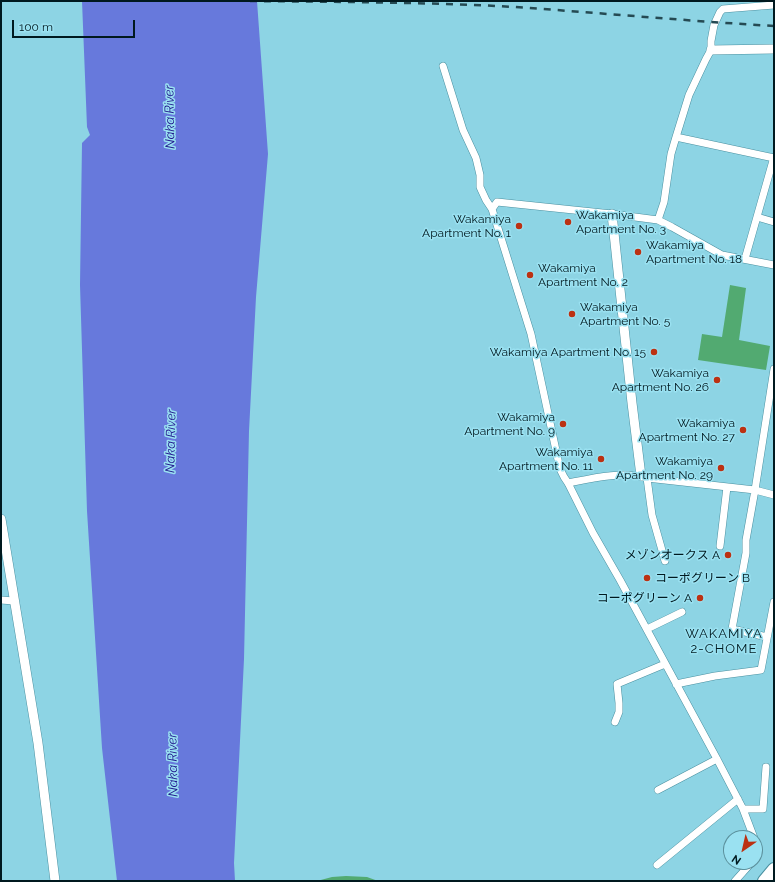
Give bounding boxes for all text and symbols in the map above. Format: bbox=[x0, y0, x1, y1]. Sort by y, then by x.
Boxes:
scale bar bbox=[14, 12, 137, 38]
text: 100 m bbox=[19, 20, 53, 34]
water label: Naka River bbox=[162, 85, 178, 149]
place label: Wakamiya Apartment No. 3 bbox=[576, 208, 666, 236]
place label: Wakamiya Apartment No. 1 bbox=[422, 212, 511, 240]
marker: Wakamiya Apartment No. 3 bbox=[563, 217, 573, 227]
marker: Wakamiya Apartment No. 1 bbox=[514, 221, 524, 231]
place label: Wakamiya Apartment No. 18 bbox=[646, 238, 742, 266]
marker: Wakamiya Apartment No. 18 bbox=[633, 247, 643, 257]
place label: Wakamiya Apartment No. 2 bbox=[538, 261, 628, 289]
marker: Wakamiya Apartment No. 2 bbox=[525, 270, 535, 280]
place label: Wakamiya Apartment No. 5 bbox=[580, 300, 670, 328]
marker: Wakamiya Apartment No. 5 bbox=[567, 309, 577, 319]
place label: Wakamiya Apartment No. 15 bbox=[490, 345, 646, 359]
marker: Wakamiya Apartment No. 15 bbox=[649, 347, 659, 357]
place label: Wakamiya Apartment No. 26 bbox=[612, 366, 709, 394]
marker: Wakamiya Apartment No. 26 bbox=[712, 375, 722, 385]
water label: Naka River bbox=[163, 409, 179, 473]
place label: Wakamiya Apartment No. 9 bbox=[464, 410, 555, 438]
place label: Wakamiya Apartment No. 27 bbox=[639, 416, 735, 444]
marker: Wakamiya Apartment No. 9 bbox=[558, 419, 568, 429]
marker: Wakamiya Apartment No. 27 bbox=[738, 425, 748, 435]
place label: Wakamiya Apartment No. 11 bbox=[499, 445, 593, 473]
marker: Wakamiya Apartment No. 11 bbox=[596, 454, 606, 464]
place label: Wakamiya Apartment No. 29 bbox=[616, 454, 713, 482]
marker: Wakamiya Apartment No. 29 bbox=[716, 463, 726, 473]
place label: メゾンオークス A bbox=[625, 548, 720, 562]
marker: メゾンオークス A bbox=[723, 550, 733, 560]
place label: コーポグリーン B bbox=[655, 571, 750, 585]
marker: コーポグリーン B bbox=[642, 573, 652, 583]
place label: コーポグリーン A bbox=[597, 591, 692, 605]
marker: コーポグリーン A bbox=[695, 593, 705, 603]
district label: WAKAMIYA 2-CHOME bbox=[685, 626, 763, 657]
water label: Naka River bbox=[165, 733, 181, 797]
north arrow bbox=[723, 830, 763, 870]
text: N bbox=[729, 852, 744, 867]

